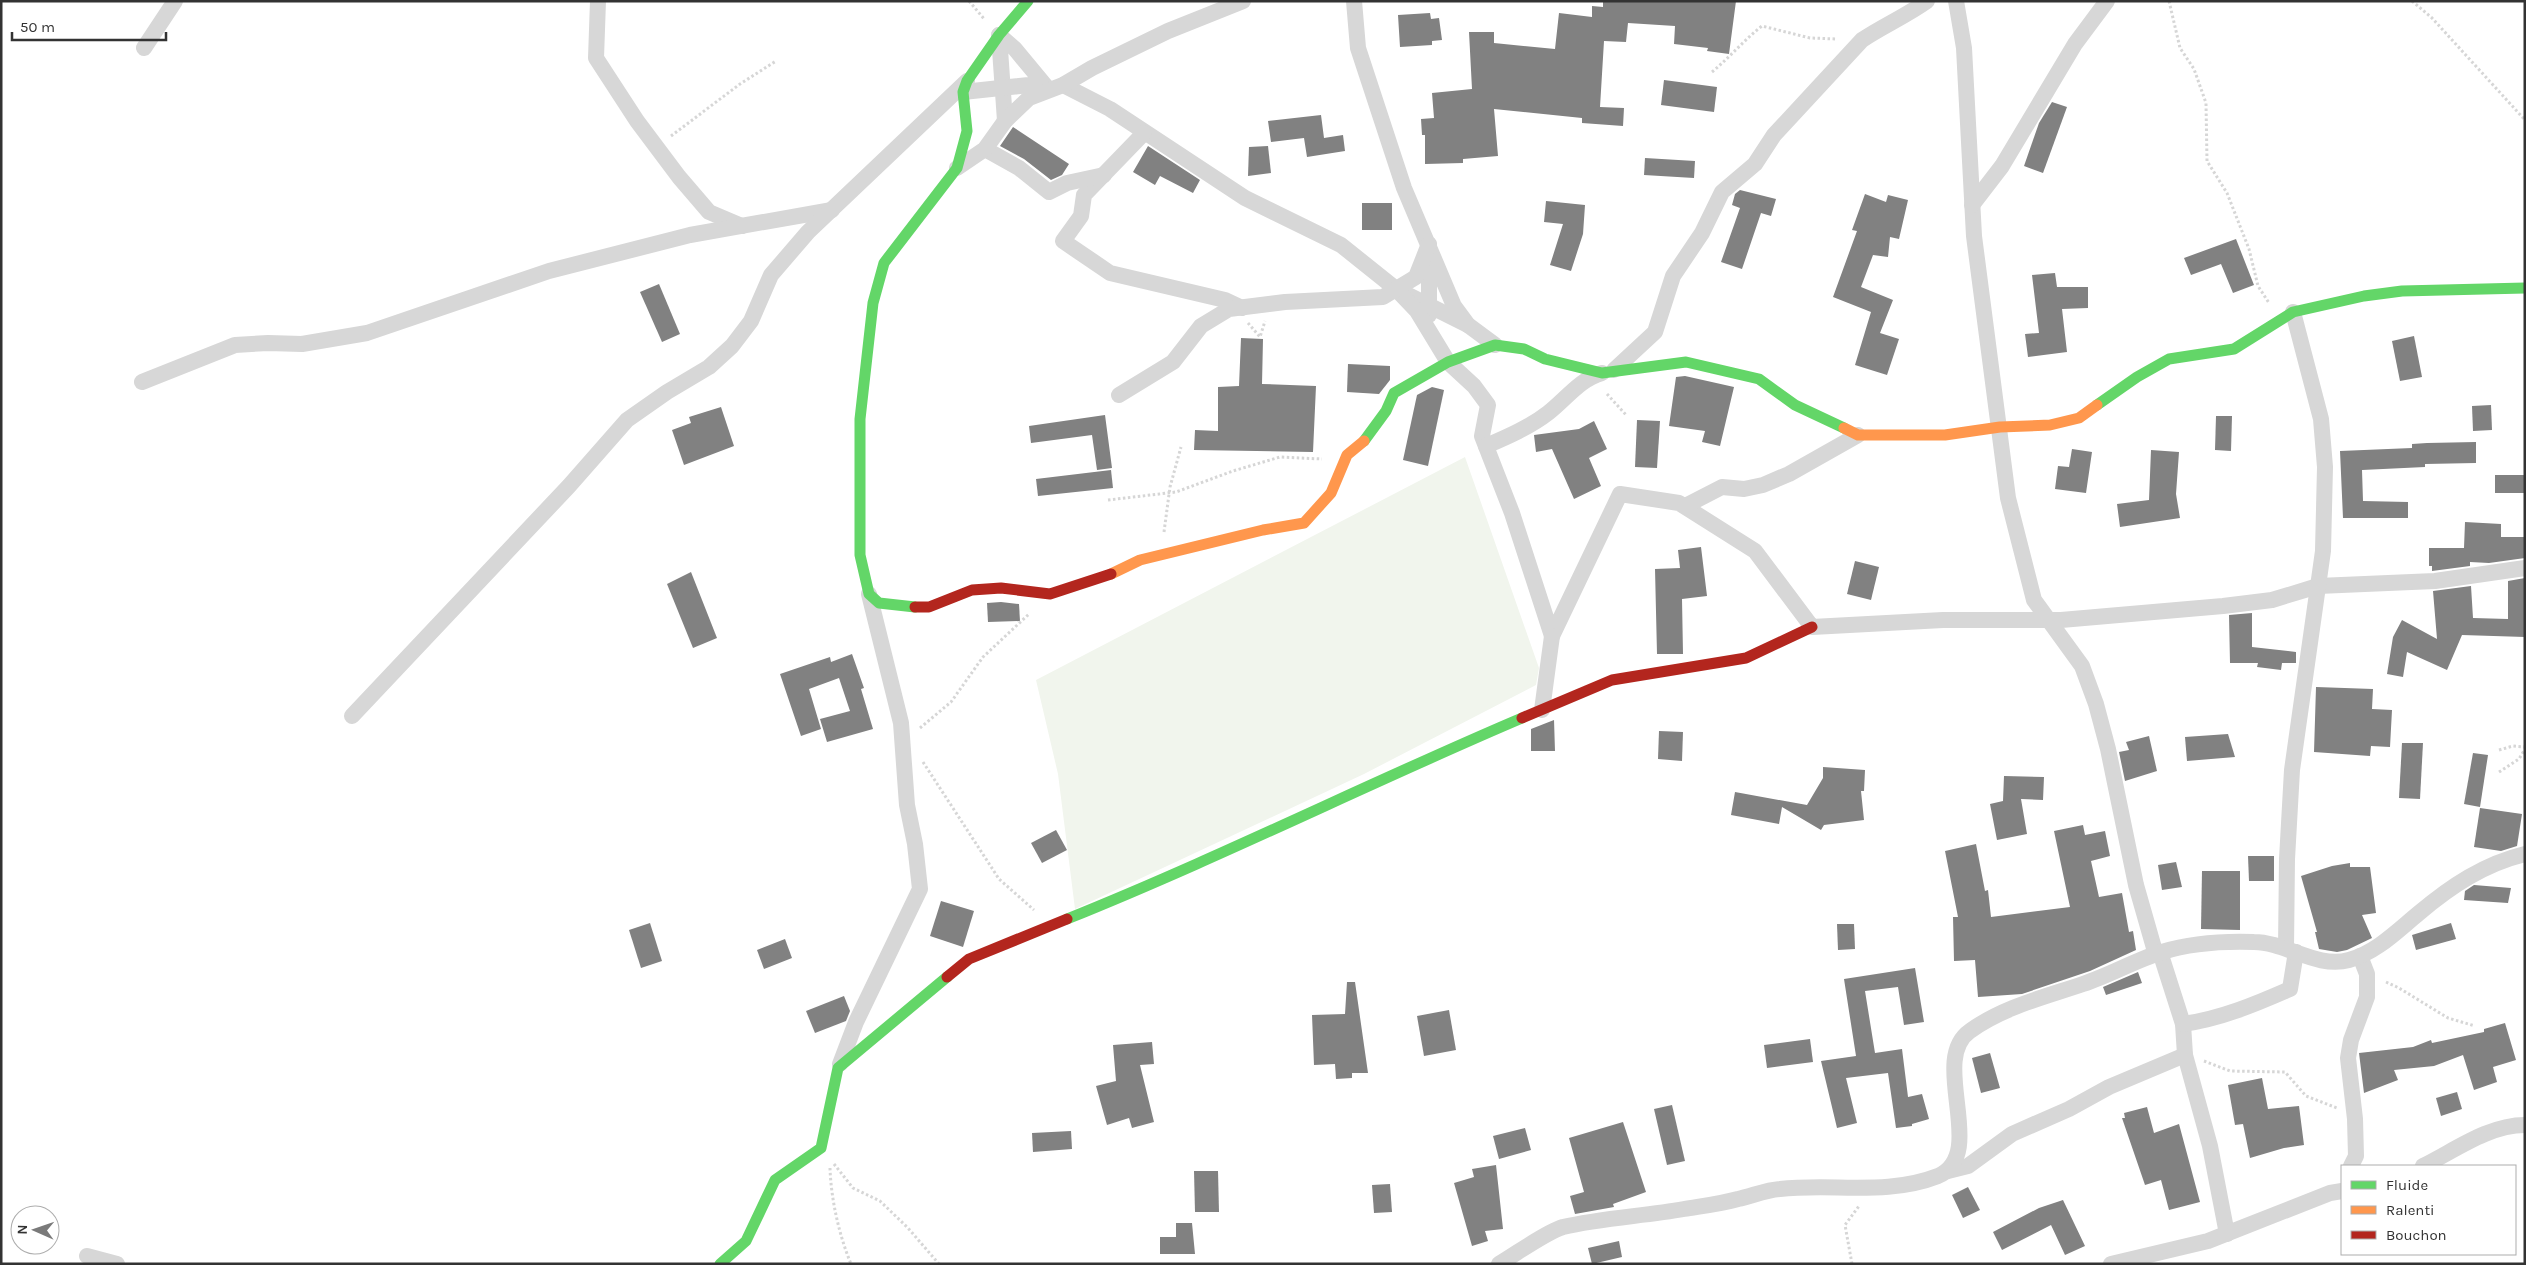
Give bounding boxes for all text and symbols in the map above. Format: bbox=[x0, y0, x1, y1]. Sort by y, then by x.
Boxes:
scale bar bbox=[12, 10, 166, 42]
text: 50 m bbox=[20, 18, 55, 36]
legend bbox=[2341, 1165, 2516, 1255]
text: Fluide bbox=[2386, 1176, 2428, 1194]
text: Ralenti bbox=[2386, 1201, 2435, 1219]
north arrow bbox=[10, 1205, 60, 1255]
text: N bbox=[14, 1224, 31, 1235]
text: Bouchon bbox=[2386, 1226, 2447, 1244]

